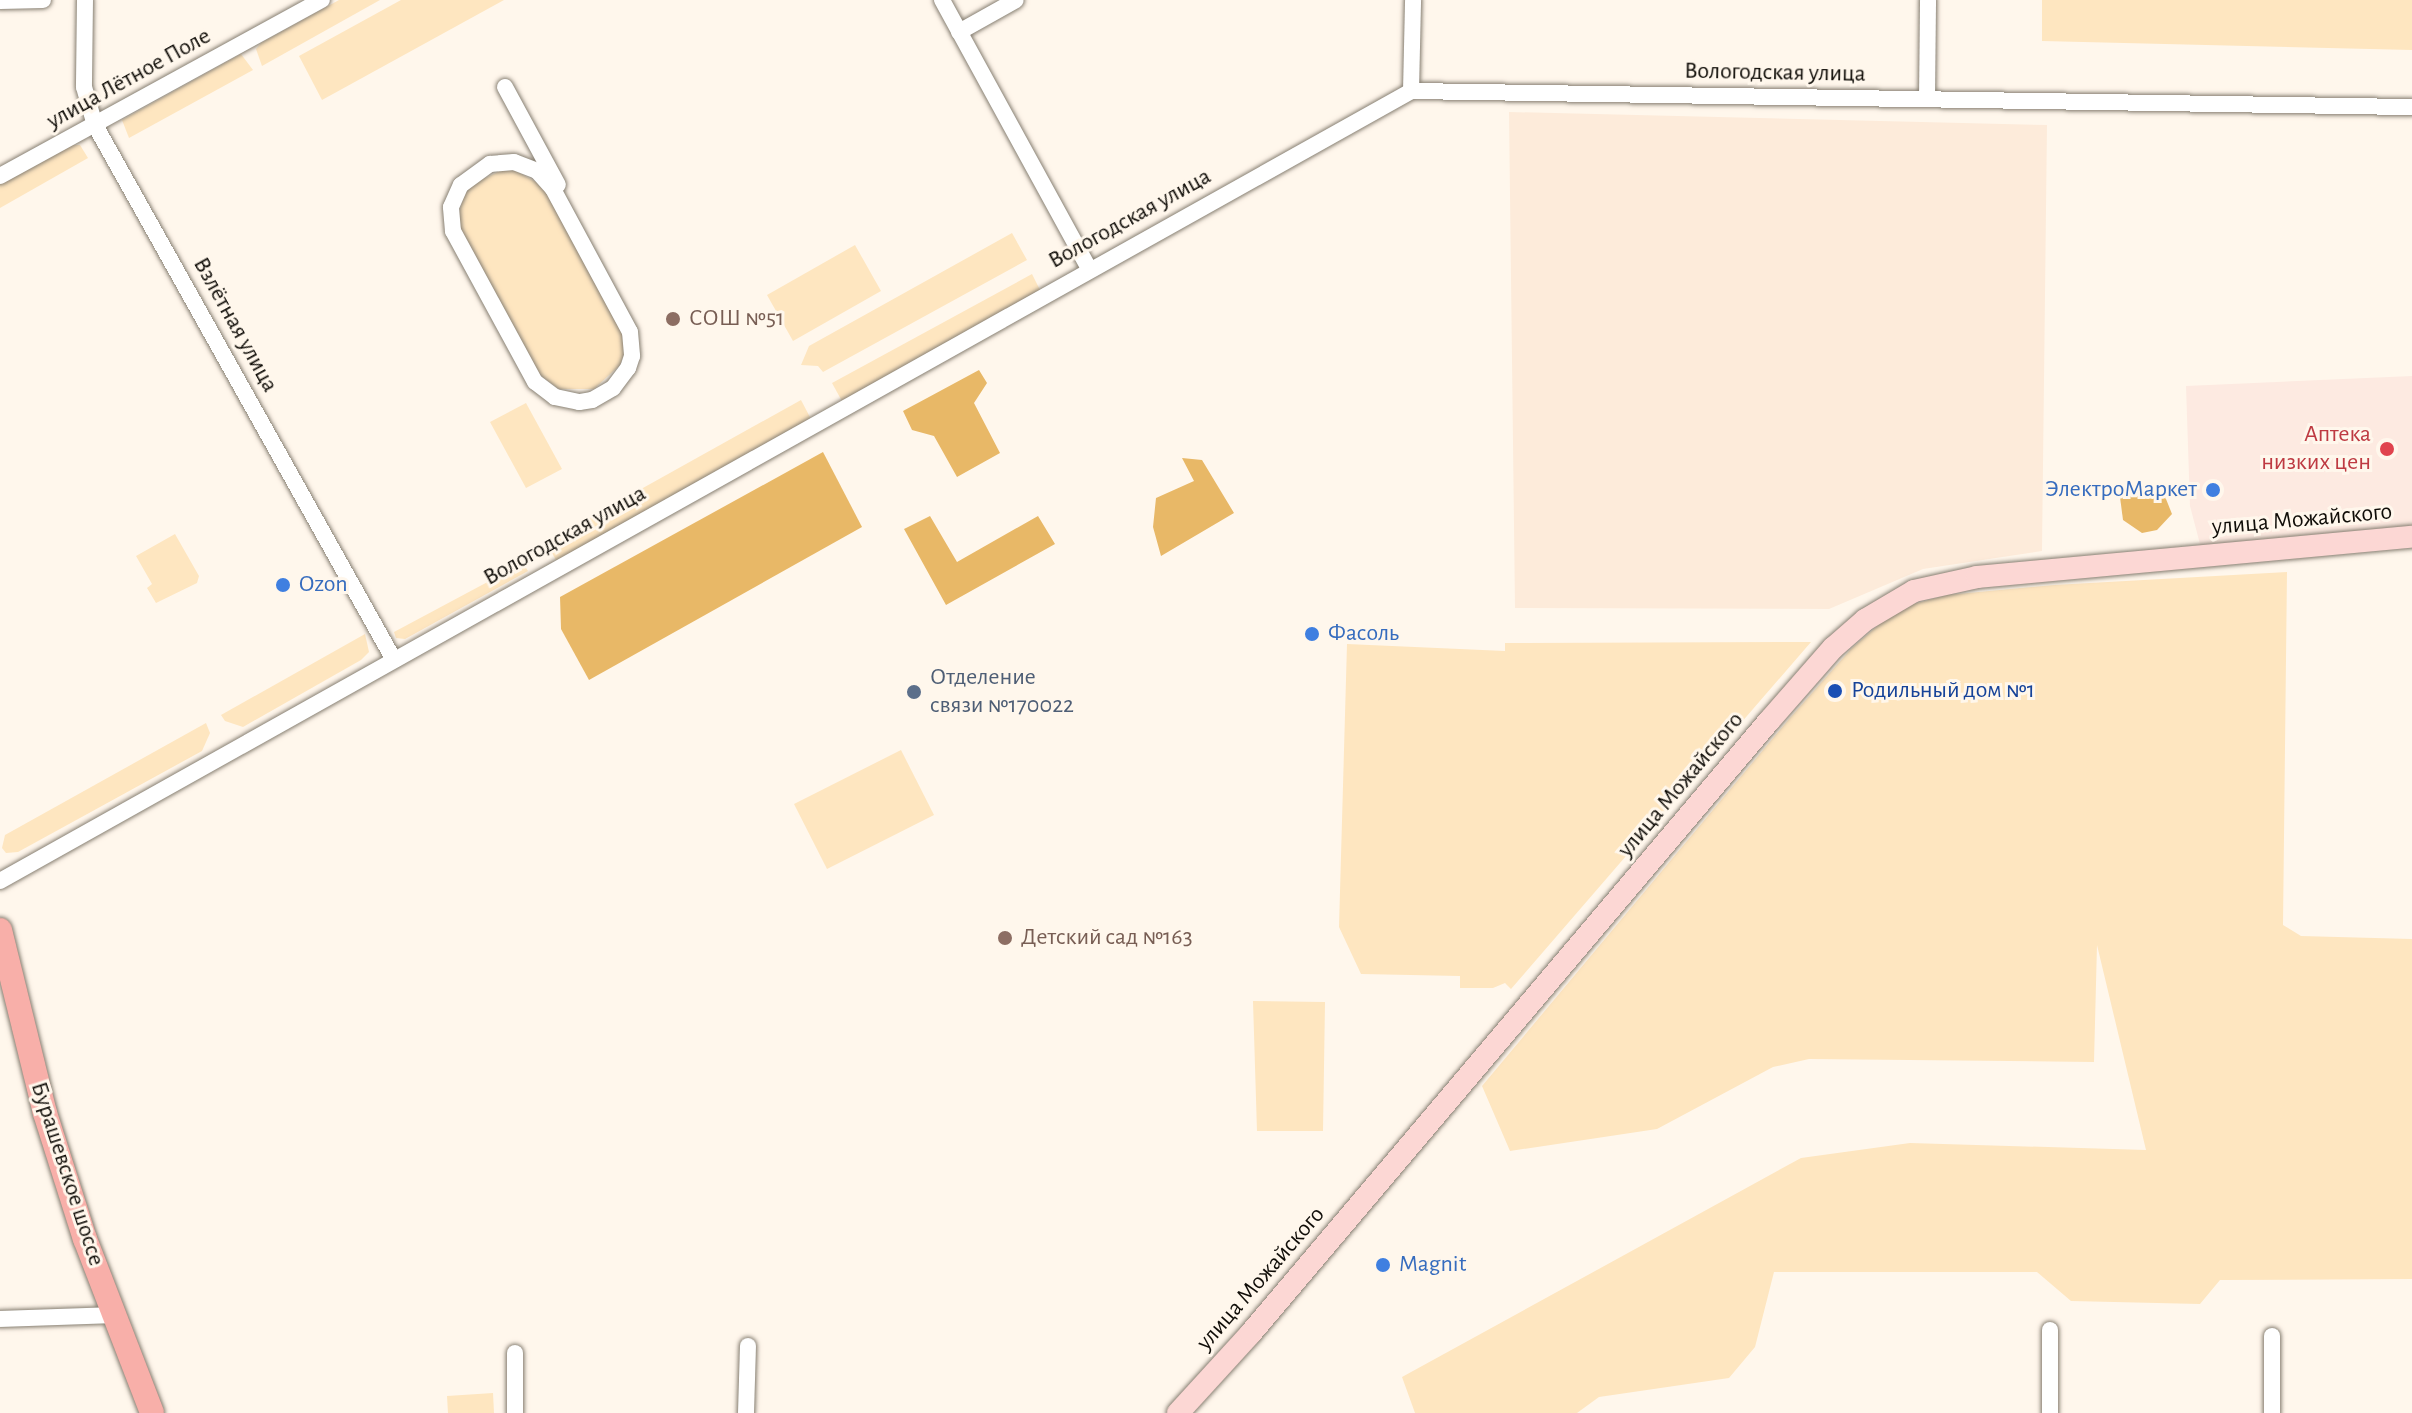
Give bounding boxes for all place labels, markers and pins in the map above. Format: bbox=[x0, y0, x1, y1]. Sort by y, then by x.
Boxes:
place label: СОШ №51 bbox=[689, 305, 784, 333]
marker: СОШ №51 bbox=[664, 310, 682, 328]
place label: Аптека низких цен bbox=[2261, 421, 2371, 477]
marker: Аптека низких цен bbox=[2378, 440, 2396, 458]
place label: ЭлектроМаркет bbox=[2045, 476, 2197, 504]
marker: ЭлектроМаркет bbox=[2204, 481, 2222, 499]
place label: Ozon bbox=[299, 571, 348, 599]
marker: Ozon bbox=[274, 576, 292, 594]
place label: Фасоль bbox=[1328, 620, 1399, 648]
marker: Фасоль bbox=[1303, 625, 1321, 643]
place label: Отделение связи №170022 bbox=[930, 664, 1074, 720]
place label: Родильный дом №1 bbox=[1851, 677, 2035, 705]
marker: Родильный дом №1 bbox=[1826, 682, 1844, 700]
marker: Отделение связи №170022 bbox=[905, 683, 923, 701]
place label: Детский сад №163 bbox=[1021, 924, 1193, 952]
marker: Детский сад №163 bbox=[996, 929, 1014, 947]
place label: Magnit bbox=[1399, 1251, 1466, 1279]
marker: Magnit bbox=[1374, 1256, 1392, 1274]

